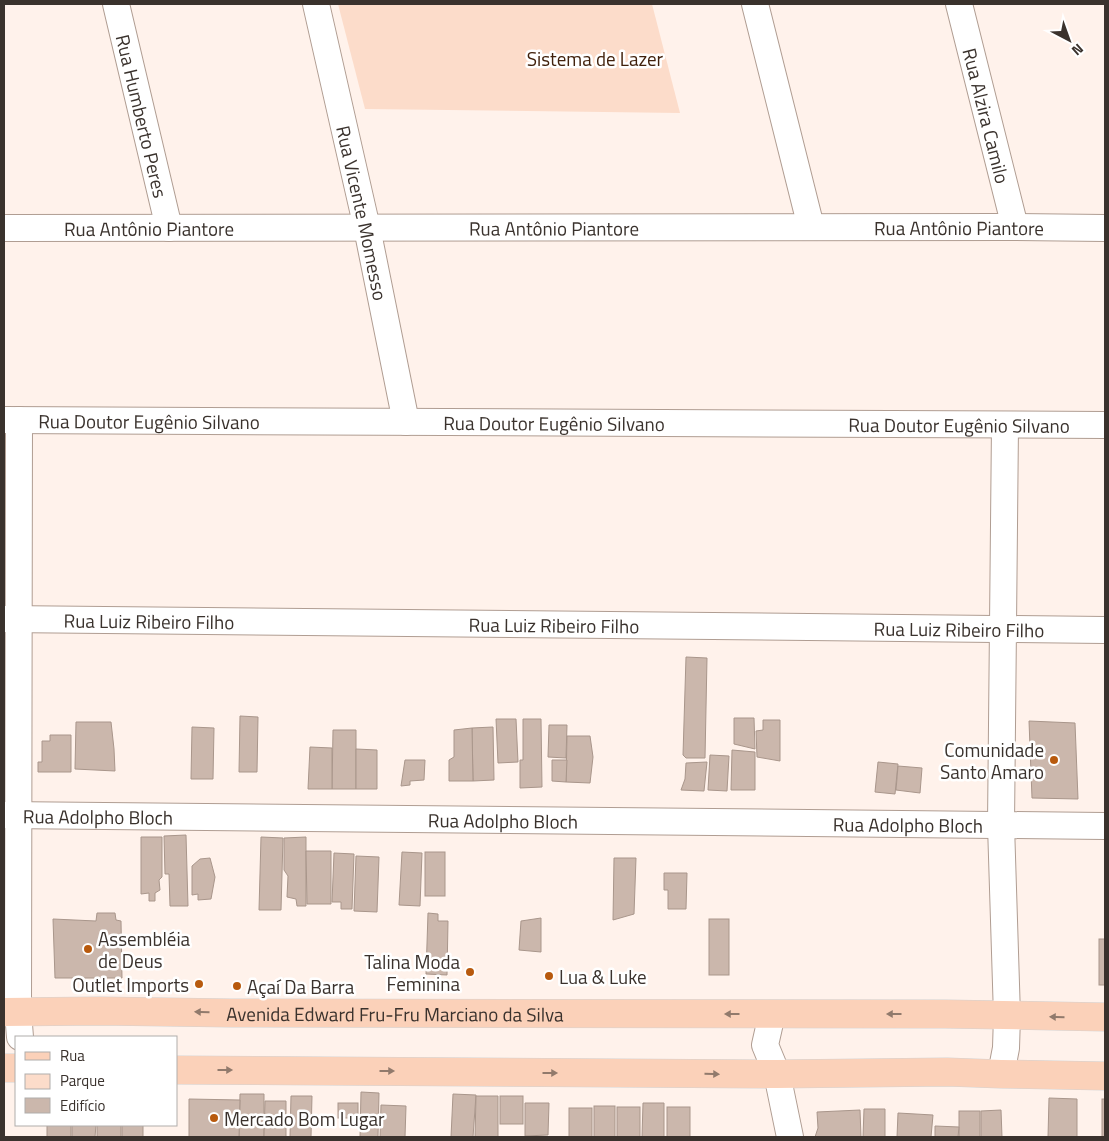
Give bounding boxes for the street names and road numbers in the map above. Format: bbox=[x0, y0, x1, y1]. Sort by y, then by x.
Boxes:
street label: Rua Humberto Peres bbox=[109, 31, 176, 201]
street label: Rua Alzira Camilo bbox=[956, 45, 1018, 186]
street label: Rua Vicente Momesso bbox=[330, 123, 396, 303]
street label: Rua Antônio Piantore bbox=[874, 212, 1044, 242]
street label: Rua Antônio Piantore bbox=[64, 213, 234, 242]
street label: Rua Antônio Piantore bbox=[469, 213, 639, 242]
street label: Rua Doutor Eugênio Silvano bbox=[38, 406, 260, 436]
street label: Rua Doutor Eugênio Silvano bbox=[443, 407, 665, 438]
street label: Rua Doutor Eugênio Silvano bbox=[848, 409, 1070, 439]
street label: Rua Luiz Ribeiro Filho bbox=[64, 605, 234, 636]
street label: Rua Luiz Ribeiro Filho bbox=[468, 609, 639, 640]
street label: Rua Luiz Ribeiro Filho bbox=[873, 613, 1044, 644]
street label: Rua Adolpho Bloch bbox=[23, 801, 173, 831]
street label: Rua Adolpho Bloch bbox=[428, 805, 578, 835]
street label: Rua Adolpho Bloch bbox=[833, 809, 983, 839]
street label: Avenida Edward Fru-Fru Marciano da Silva bbox=[226, 998, 564, 1028]

